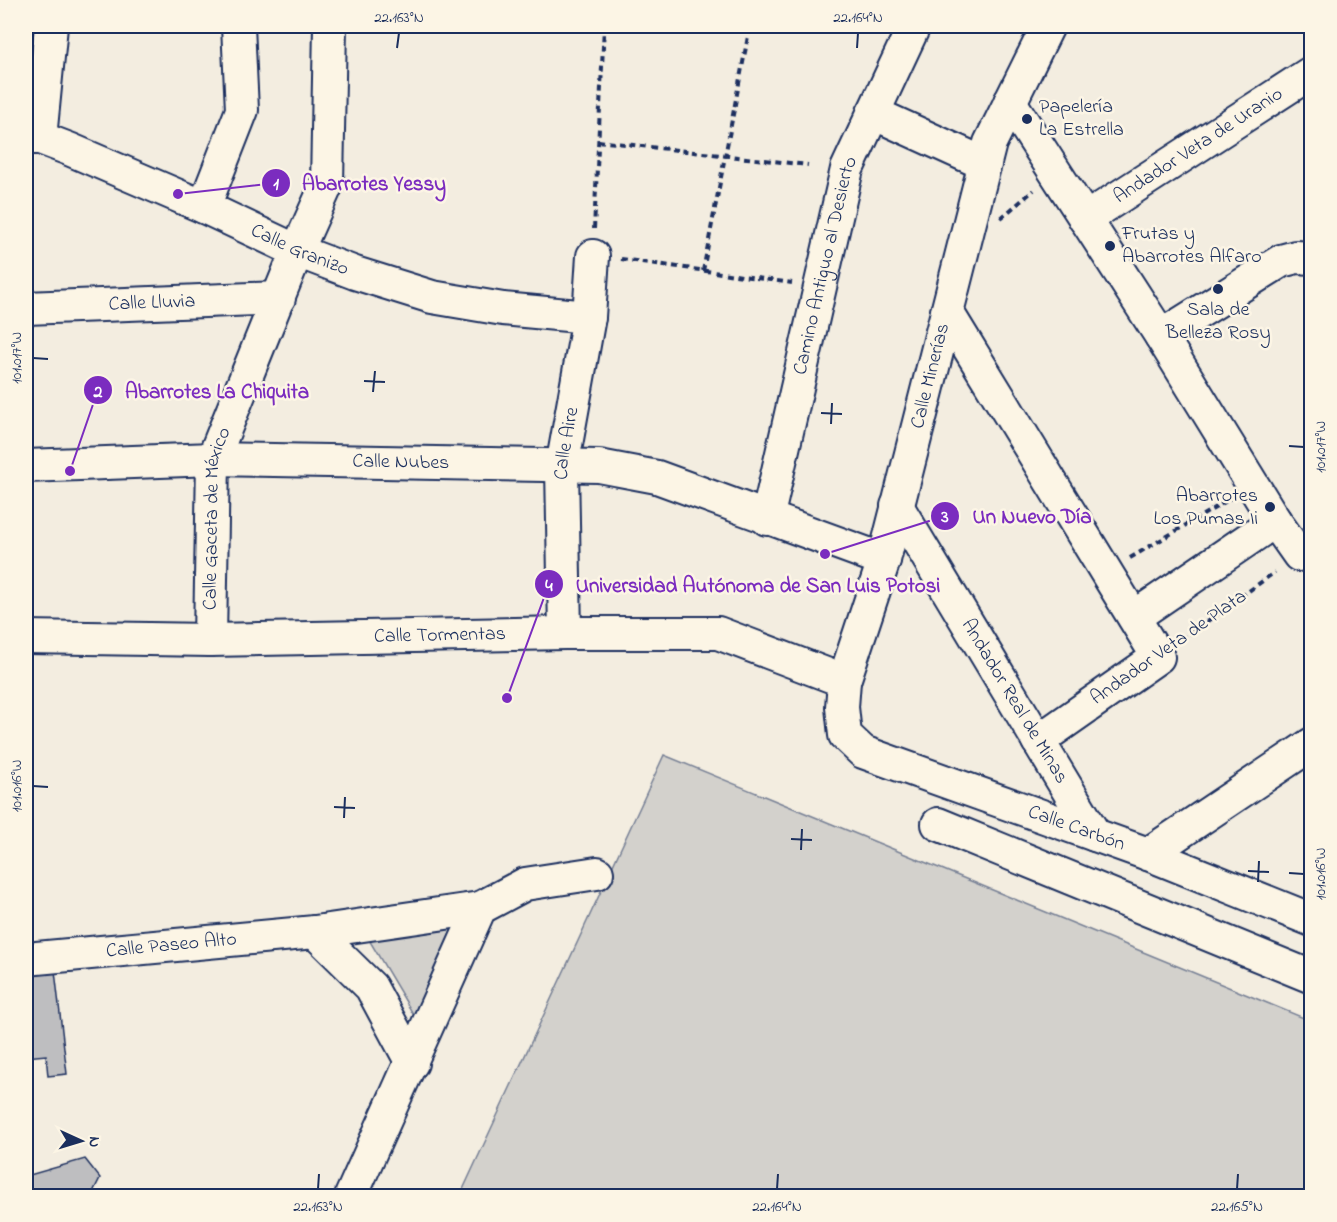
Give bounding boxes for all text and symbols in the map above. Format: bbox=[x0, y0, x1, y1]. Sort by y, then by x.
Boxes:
text: 22.163°N bbox=[374, 7, 424, 29]
text: 22.164°N bbox=[833, 7, 883, 29]
street label: Andador Veta de Uranio bbox=[1108, 80, 1289, 211]
place label: Papelería La Estrella bbox=[1039, 93, 1124, 145]
marker: Papelería La Estrella bbox=[1020, 112, 1034, 126]
street label: Camino Antiguo al Desierto bbox=[786, 151, 866, 378]
callout: Abarrotes Yessy bbox=[261, 163, 458, 202]
text: Abarrotes Yessy bbox=[302, 170, 446, 202]
text: 1 bbox=[273, 172, 279, 198]
street label: Calle Granizo bbox=[246, 217, 353, 284]
place label: Frutas y Abarrotes Alfaro bbox=[1121, 220, 1262, 272]
marker: Frutas y Abarrotes Alfaro bbox=[1103, 239, 1117, 253]
marker: Sala de Belleza Rosy bbox=[1211, 282, 1225, 296]
street label: Calle Lluvia bbox=[108, 287, 196, 319]
place label: Sala de Belleza Rosy bbox=[1164, 296, 1271, 348]
street label: Calle Minerías bbox=[904, 320, 958, 432]
text: 101.017°W bbox=[6, 332, 28, 384]
callout: Abarrotes La Chiquita bbox=[83, 371, 321, 410]
text: Abarrotes La Chiquita bbox=[125, 378, 309, 408]
text: 2 bbox=[93, 380, 103, 406]
street label: Calle Aire bbox=[547, 405, 587, 480]
text: 101.017°W bbox=[1310, 421, 1332, 473]
street label: Calle Gaceta de México bbox=[196, 423, 239, 610]
street label: Calle Nubes bbox=[352, 447, 450, 478]
place label: Abarrotes Los Pumas Ii bbox=[1153, 482, 1258, 534]
callout: Un Nuevo Día bbox=[930, 496, 1103, 535]
marker: Abarrotes Los Pumas Ii bbox=[1263, 500, 1277, 514]
text: Un Nuevo Día bbox=[972, 503, 1092, 533]
text: 3 bbox=[940, 505, 949, 531]
callout: Universidad Autónoma de San Luis Potosi bbox=[534, 565, 953, 604]
text: Universidad Autónoma de San Luis Potosi bbox=[576, 572, 940, 602]
text: 4 bbox=[545, 574, 553, 600]
street label: Andador Veta de Plata bbox=[1085, 583, 1253, 713]
street label: Andador Real de Minas bbox=[954, 613, 1076, 789]
street label: Calle Tormentas bbox=[374, 620, 506, 651]
text: 101.016°W bbox=[6, 760, 28, 812]
street label: Calle Carbón bbox=[1024, 798, 1129, 859]
text: 101.016°W bbox=[1310, 848, 1332, 900]
street label: Calle Paseo Alto bbox=[105, 925, 238, 966]
north arrow bbox=[51, 1111, 111, 1171]
text: N bbox=[82, 1136, 106, 1148]
text: 22.163°N bbox=[293, 1196, 343, 1218]
text: 22.164°N bbox=[752, 1196, 802, 1218]
text: 22.165°N bbox=[1211, 1196, 1263, 1218]

